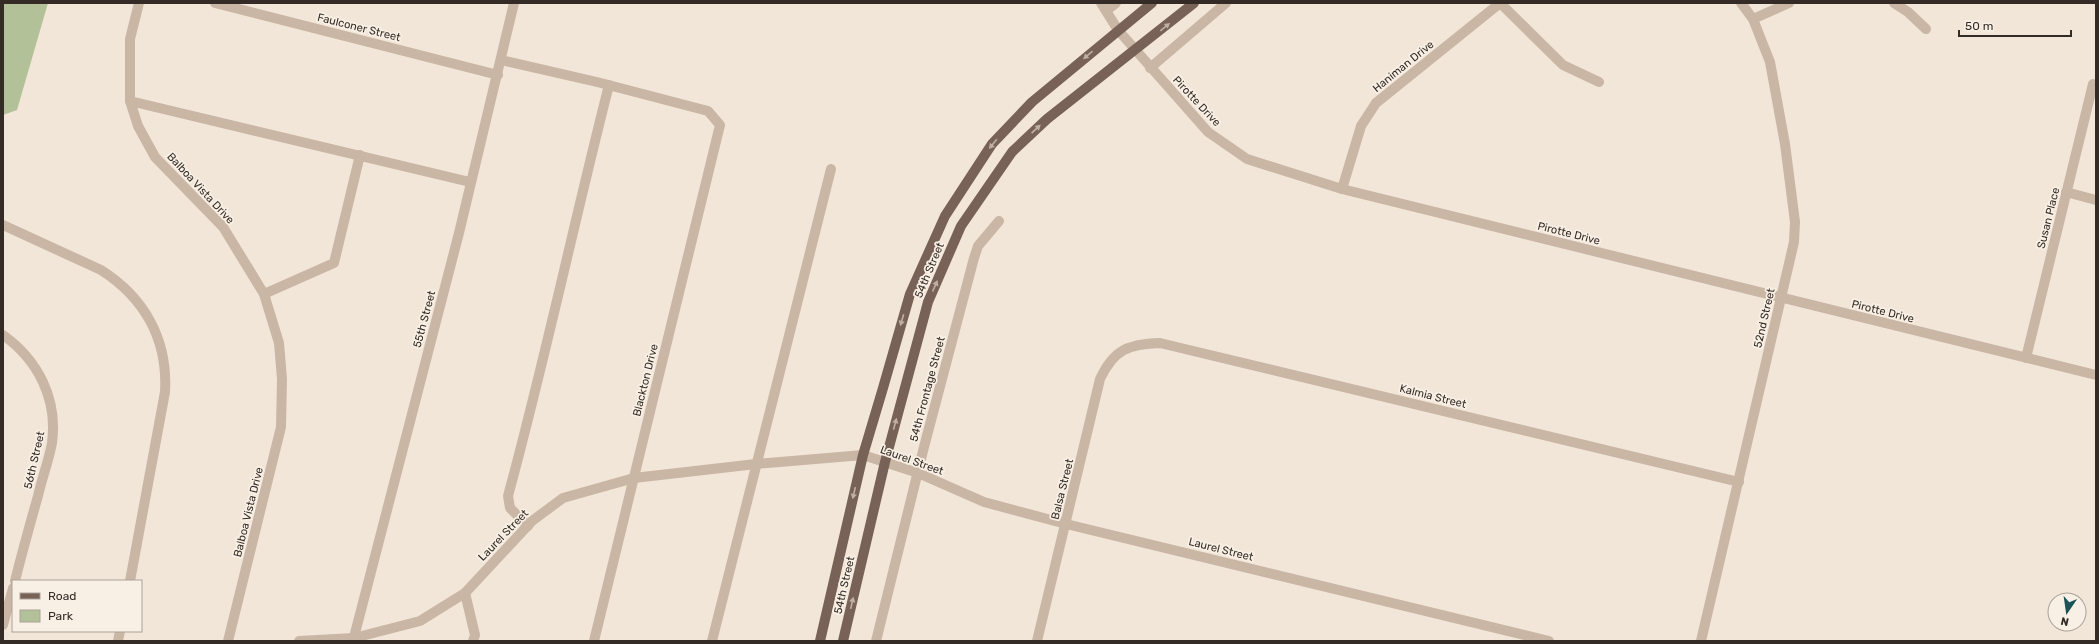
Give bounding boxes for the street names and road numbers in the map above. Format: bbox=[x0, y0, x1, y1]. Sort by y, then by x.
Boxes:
street label: Faulconer Street bbox=[316, 11, 402, 44]
street label: Haniman Drive bbox=[1370, 38, 1437, 95]
street label: Pirotte Drive bbox=[1170, 74, 1223, 129]
street label: Balboa Vista Drive bbox=[164, 150, 237, 227]
street label: Susan Place bbox=[2035, 186, 2062, 250]
street label: Pirotte Drive bbox=[1536, 219, 1602, 248]
street label: 54th Street bbox=[912, 240, 947, 300]
street label: 52nd Street bbox=[1751, 286, 1778, 349]
street label: 55th Street bbox=[411, 288, 439, 349]
street label: Pirotte Drive bbox=[1850, 297, 1916, 326]
street label: 54th Frontage Street bbox=[907, 335, 948, 443]
street label: Blackton Drive bbox=[630, 343, 661, 418]
street label: Kalmia Street bbox=[1398, 382, 1468, 411]
street label: 56th Street bbox=[22, 429, 48, 490]
street label: Laurel Street bbox=[878, 443, 946, 478]
street label: Balsa Street bbox=[1049, 457, 1076, 521]
street label: Balboa Vista Drive bbox=[231, 466, 266, 559]
street label: Laurel Street bbox=[476, 506, 532, 564]
street label: Laurel Street bbox=[1187, 535, 1255, 564]
street label: 54th Street bbox=[832, 554, 858, 615]

